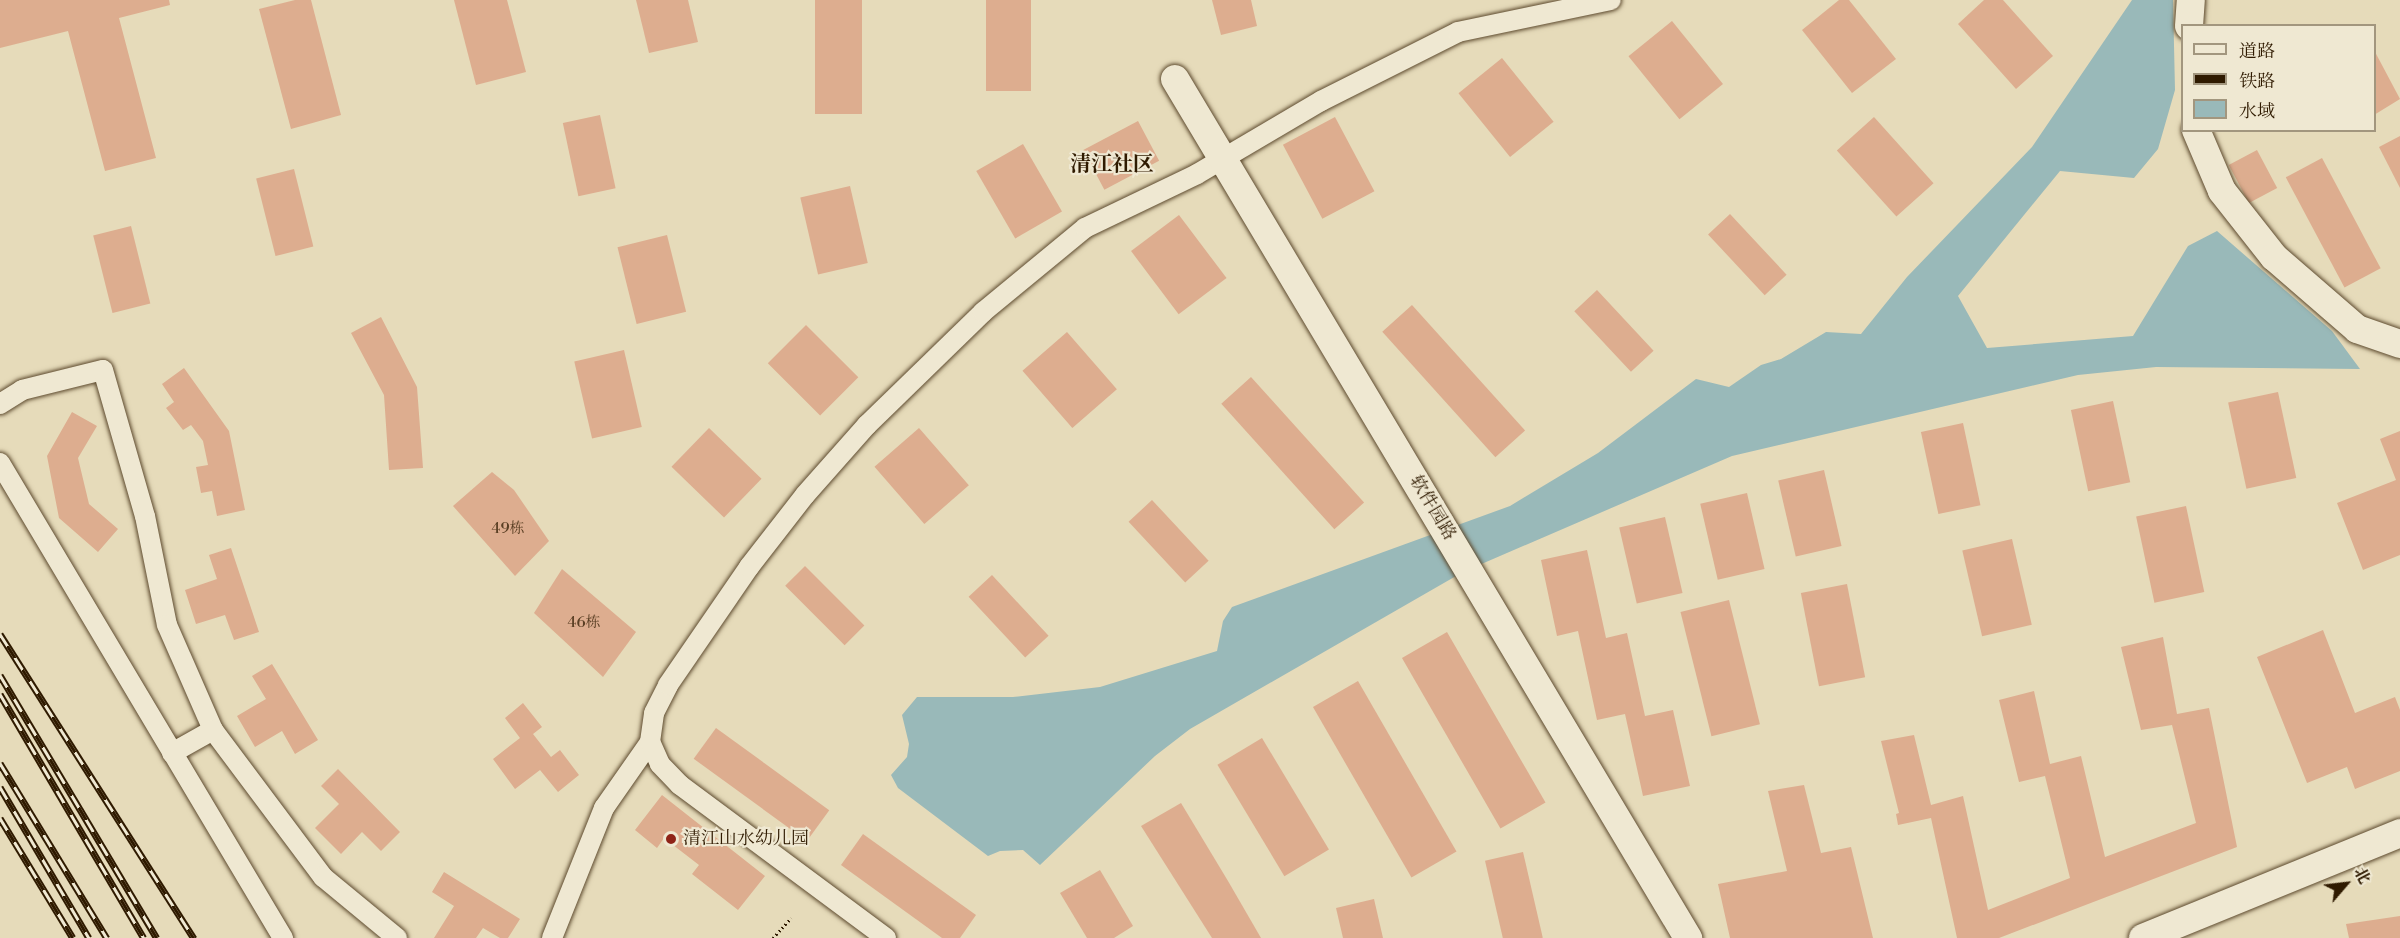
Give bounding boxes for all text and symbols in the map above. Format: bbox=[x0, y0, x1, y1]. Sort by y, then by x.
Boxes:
legend bbox=[2181, 24, 2376, 132]
text: 道路 bbox=[2239, 40, 2275, 63]
text: 铁路 bbox=[2239, 70, 2275, 93]
text: 水域 bbox=[2239, 100, 2275, 123]
district label: 清江社区 bbox=[1070, 152, 1154, 178]
street label: 软件园路 bbox=[1404, 472, 1460, 544]
house number: 49栋 bbox=[491, 520, 525, 538]
house number: 46栋 bbox=[567, 614, 601, 632]
place label: 清江山水幼儿园 bbox=[683, 828, 809, 850]
marker: 清江山水幼儿园 bbox=[664, 832, 678, 846]
north arrow bbox=[2316, 854, 2376, 914]
text: 北 bbox=[2349, 864, 2374, 887]

